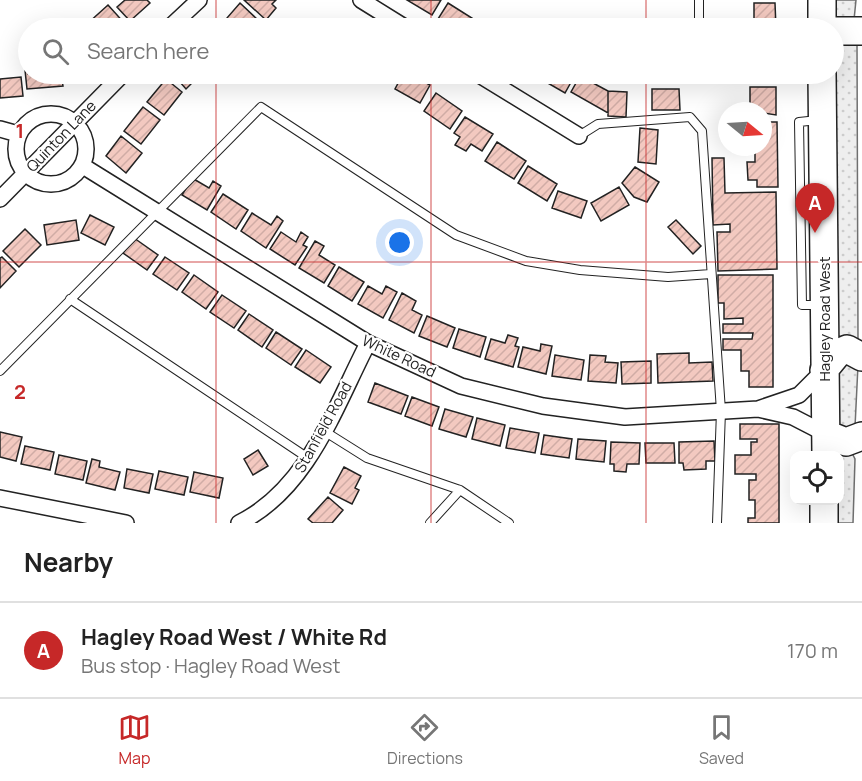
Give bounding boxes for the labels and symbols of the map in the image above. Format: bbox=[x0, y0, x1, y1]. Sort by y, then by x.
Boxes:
street label: Quinton Lane bbox=[21, 95, 101, 176]
north arrow bbox=[718, 102, 772, 156]
text: 1 bbox=[16, 117, 24, 144]
pin: A bbox=[796, 184, 834, 233]
your location bbox=[385, 228, 414, 257]
street label: Hagley Road West bbox=[814, 257, 835, 381]
street label: White Road bbox=[359, 330, 439, 382]
text: 2 bbox=[14, 378, 26, 405]
street label: Stanfield Road bbox=[289, 378, 357, 476]

